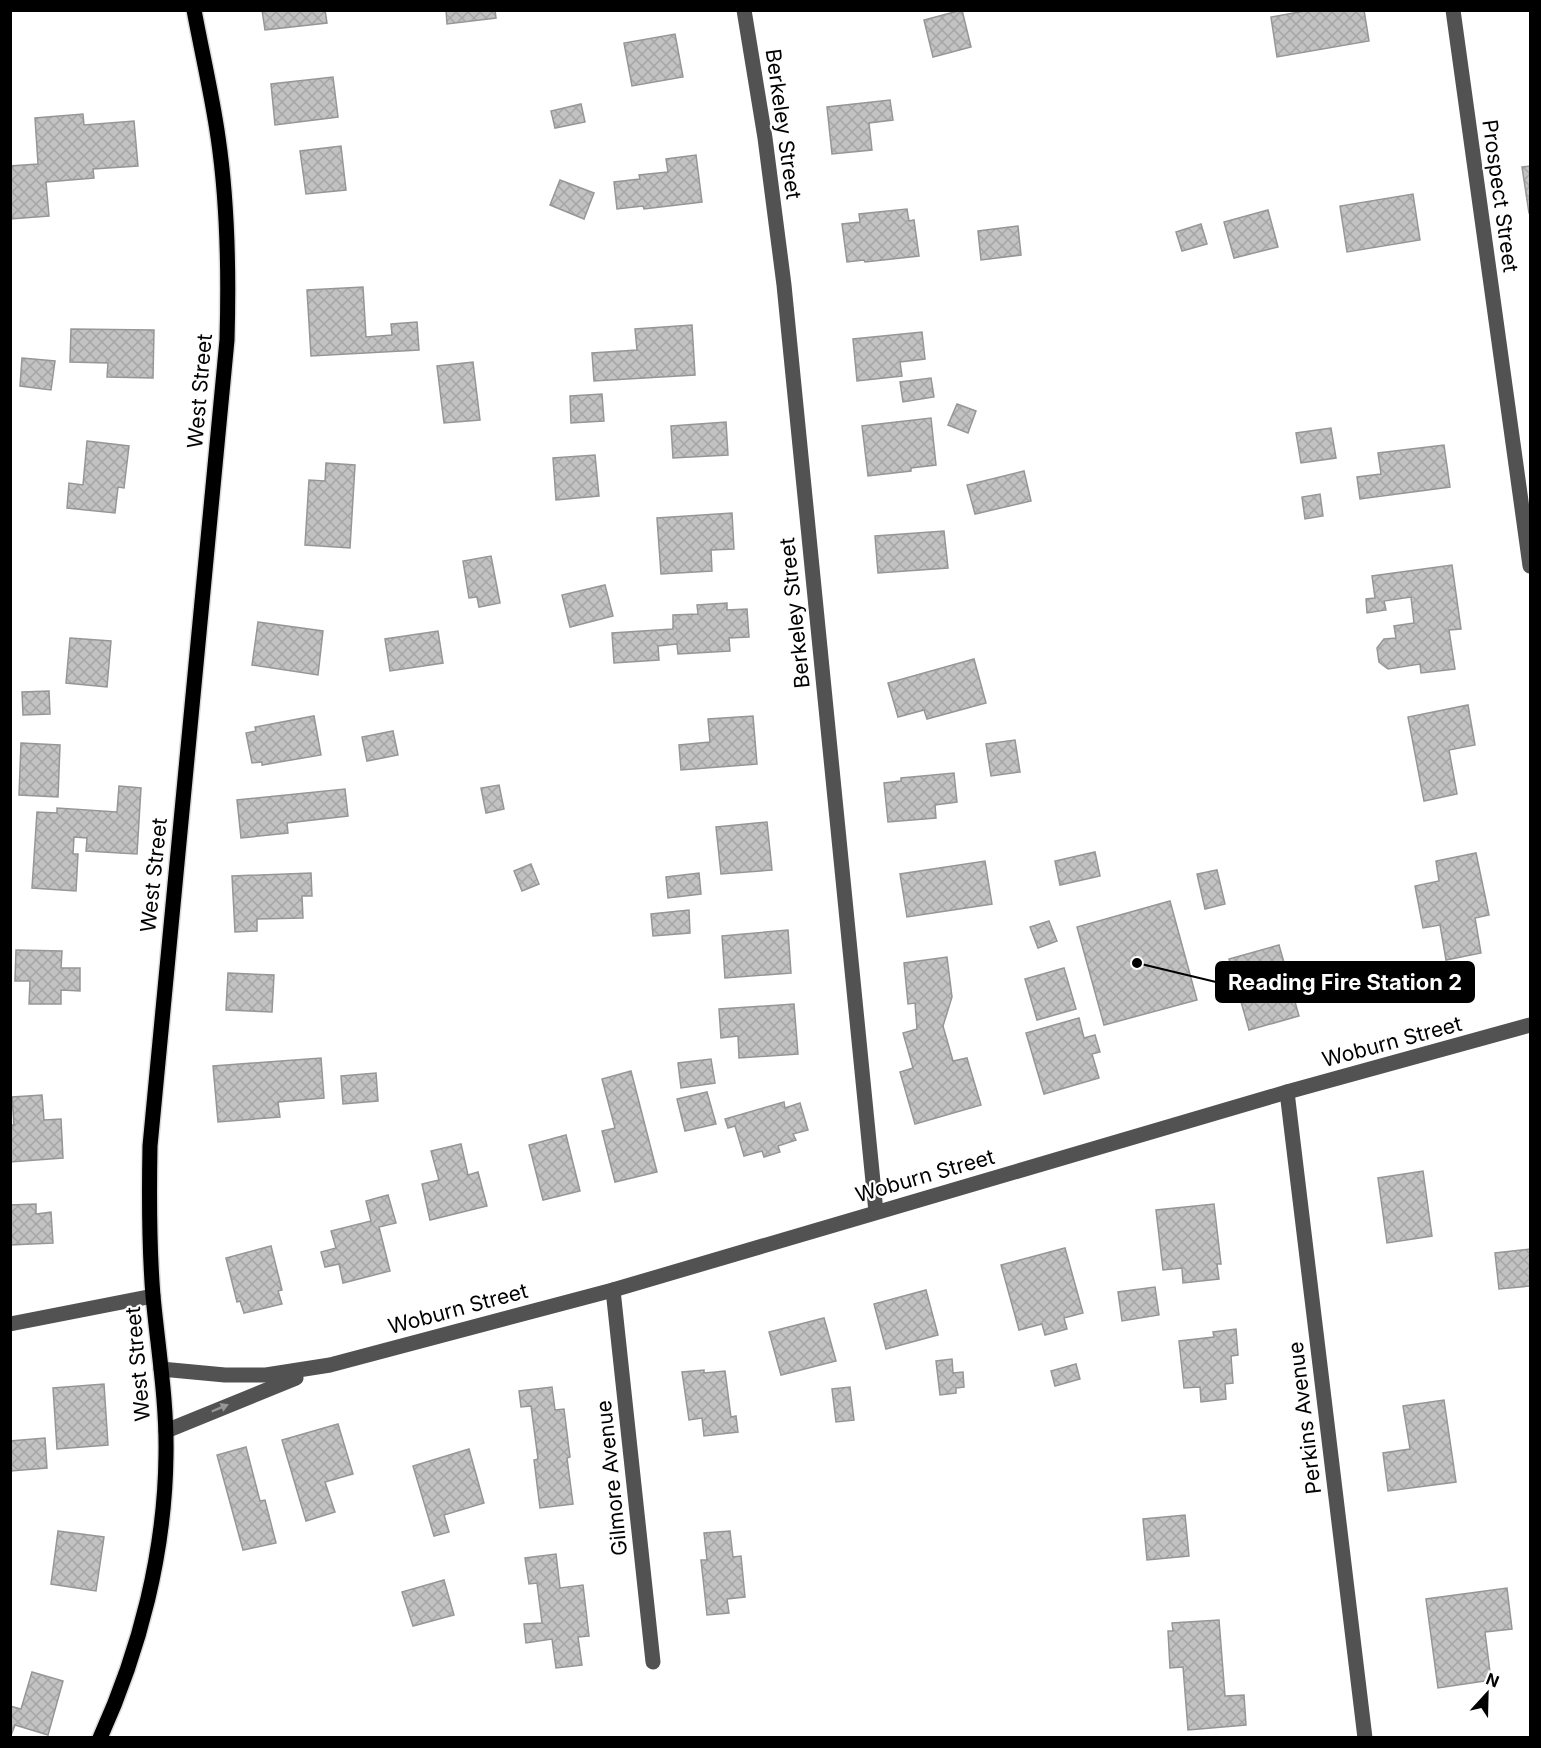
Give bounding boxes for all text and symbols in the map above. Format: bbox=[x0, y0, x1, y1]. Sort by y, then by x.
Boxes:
street label: Berkeley Street bbox=[761, 47, 806, 201]
street label: Prospect Street bbox=[1477, 118, 1524, 274]
street label: West Street bbox=[182, 332, 217, 449]
street label: Berkeley Street bbox=[774, 536, 815, 690]
street label: West Street bbox=[135, 816, 172, 933]
callout: Reading Fire Station 2 bbox=[1216, 962, 1474, 1002]
text: Reading Fire Station 2 bbox=[1228, 969, 1462, 995]
street label: Woburn Street bbox=[1319, 1011, 1464, 1072]
street label: Woburn Street bbox=[853, 1144, 997, 1207]
street label: Woburn Street bbox=[385, 1278, 530, 1339]
street label: West Street bbox=[120, 1306, 155, 1422]
street label: Perkins Avenue bbox=[1283, 1340, 1326, 1496]
street label: Gilmore Avenue bbox=[591, 1399, 632, 1557]
one-way arrow bbox=[211, 1403, 229, 1412]
north arrow bbox=[1457, 1664, 1517, 1724]
text: N bbox=[1483, 1669, 1502, 1692]

